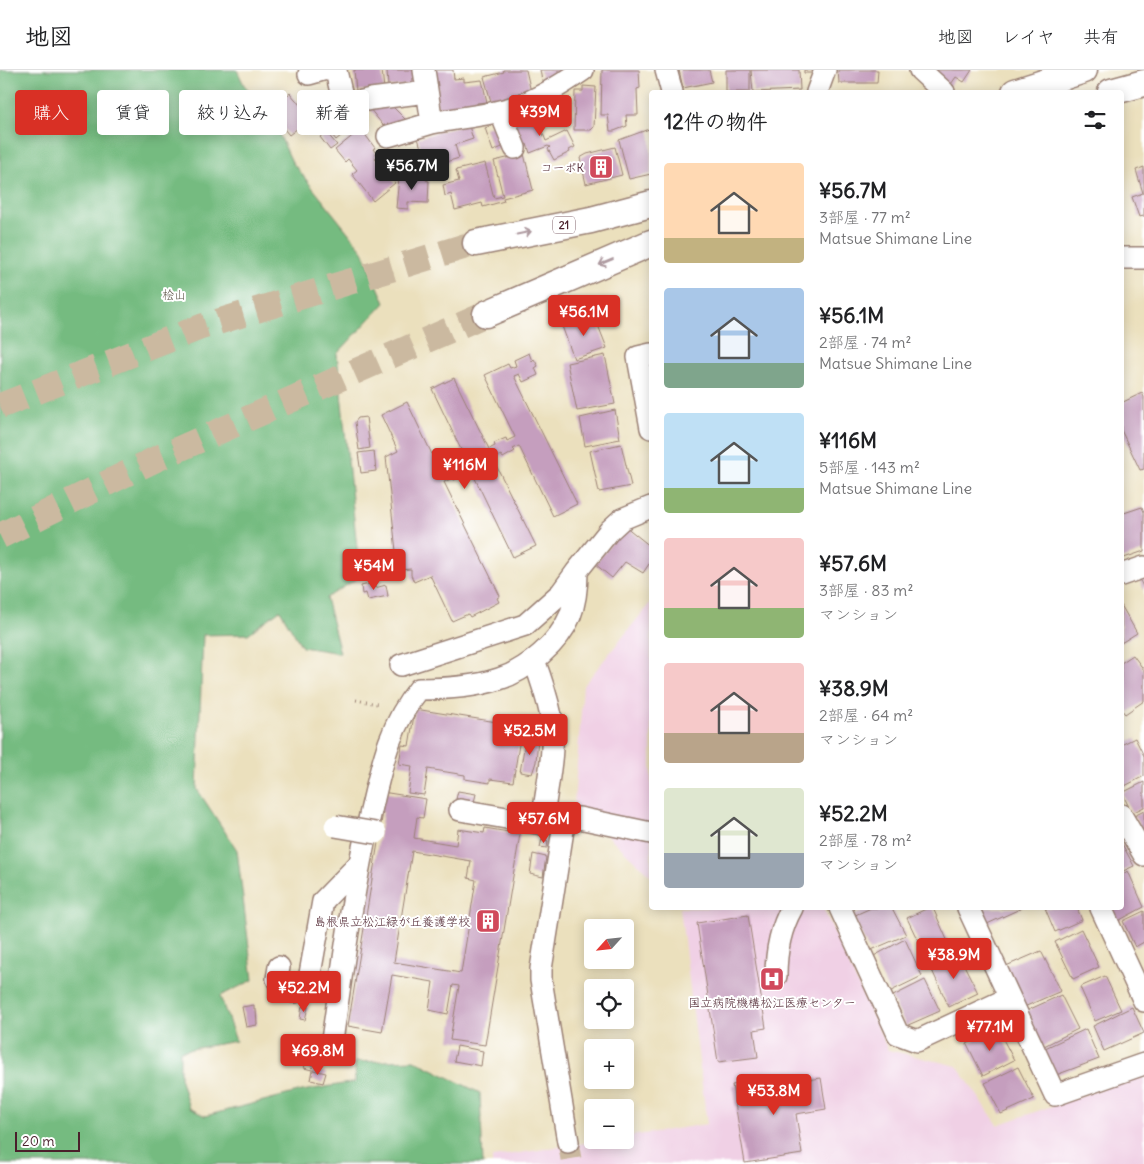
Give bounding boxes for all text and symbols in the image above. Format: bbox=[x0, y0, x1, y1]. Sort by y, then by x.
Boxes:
text: 地図 bbox=[25, 21, 73, 51]
text: 地図 bbox=[938, 25, 974, 48]
text: レイヤ bbox=[1002, 25, 1055, 48]
text: 共有 bbox=[1083, 25, 1119, 48]
chip: 購入 bbox=[15, 90, 87, 135]
chip: 賃貸 bbox=[97, 90, 169, 135]
chip: 絞り込み bbox=[179, 90, 287, 135]
chip: 新着 bbox=[297, 90, 369, 135]
pin: ¥39M bbox=[510, 94, 570, 137]
text: ¥39M bbox=[520, 101, 560, 121]
icon: filters bbox=[1081, 106, 1109, 134]
text: 12件の物件 bbox=[664, 108, 768, 135]
pin: ¥56.7M bbox=[371, 148, 453, 191]
building icon: コーポK bbox=[588, 154, 614, 180]
text: ¥56.7M bbox=[386, 155, 438, 175]
place label: コーポK bbox=[541, 160, 585, 175]
text: ¥56.7M bbox=[819, 177, 887, 204]
icon: home bbox=[704, 183, 764, 243]
text: 3部屋 · 77 m² bbox=[819, 207, 911, 227]
road number: 21 bbox=[553, 216, 575, 234]
one-way arrow bbox=[516, 228, 532, 238]
text: Matsue Shimane Line bbox=[819, 228, 972, 248]
one-way arrow bbox=[599, 258, 614, 268]
park label: 桧山 bbox=[162, 287, 186, 302]
pin: ¥56.1M bbox=[543, 294, 625, 337]
text: ¥56.1M bbox=[559, 301, 609, 321]
text: ¥56.1M bbox=[819, 302, 884, 329]
icon: home bbox=[704, 308, 764, 368]
text: 2部屋 · 74 m² bbox=[819, 332, 912, 352]
text: Matsue Shimane Line bbox=[819, 353, 972, 373]
text: ¥116M bbox=[819, 427, 877, 454]
icon: home bbox=[704, 433, 764, 493]
pin: ¥116M bbox=[430, 448, 500, 490]
text: ¥116M bbox=[443, 454, 487, 474]
text: 5部屋 · 143 m² bbox=[819, 457, 920, 477]
text: Matsue Shimane Line bbox=[819, 478, 972, 498]
pin: ¥54M bbox=[344, 548, 404, 591]
text: ¥57.6M bbox=[819, 550, 887, 577]
text: ¥54M bbox=[354, 555, 394, 575]
icon: home bbox=[704, 558, 764, 618]
text: 3部屋 · 83 m² bbox=[819, 580, 913, 600]
text: マンション bbox=[819, 604, 898, 624]
text: ¥38.9M bbox=[819, 675, 889, 702]
icon: home bbox=[704, 683, 764, 743]
text: 2部屋 · 64 m² bbox=[819, 705, 913, 725]
pin: ¥52.5M bbox=[489, 714, 571, 756]
text: ¥52.5M bbox=[504, 720, 556, 740]
text: マンション bbox=[819, 729, 898, 749]
text: ¥52.2M bbox=[819, 800, 888, 827]
pin: ¥57.6M bbox=[503, 802, 585, 844]
text: ¥57.6M bbox=[518, 808, 570, 828]
icon: home bbox=[704, 808, 764, 868]
text: 2部屋 · 78 m² bbox=[819, 830, 912, 850]
text: マンション bbox=[819, 854, 898, 874]
building icon: 島根県立松江緑が丘養護学校 bbox=[475, 908, 501, 934]
place label: 島根県立松江緑が丘養護学校 bbox=[314, 914, 470, 929]
north arrow bbox=[584, 919, 634, 969]
map controls bbox=[584, 919, 634, 1149]
pin: ¥38.9M bbox=[913, 938, 995, 980]
text: ¥38.9M bbox=[927, 944, 981, 964]
hospital icon: 国立病院機構松江医療センター bbox=[759, 966, 785, 992]
pin: ¥52.2M bbox=[263, 970, 345, 1013]
text: ¥52.2M bbox=[278, 977, 330, 997]
button: locate bbox=[584, 979, 634, 1029]
place label: 国立病院機構松江医療センター bbox=[688, 995, 856, 1010]
pin: ¥77.1M bbox=[949, 1010, 1031, 1052]
text: ¥77.1M bbox=[966, 1016, 1014, 1036]
pin: ¥69.8M bbox=[277, 1034, 359, 1076]
button: + bbox=[584, 1039, 634, 1089]
text: ¥69.8M bbox=[292, 1040, 344, 1060]
pin: ¥53.8M bbox=[733, 1074, 815, 1116]
text: ¥53.8M bbox=[747, 1080, 801, 1100]
button: − bbox=[584, 1099, 634, 1149]
scale bar bbox=[15, 1129, 80, 1152]
text: 20 m bbox=[22, 1132, 55, 1150]

